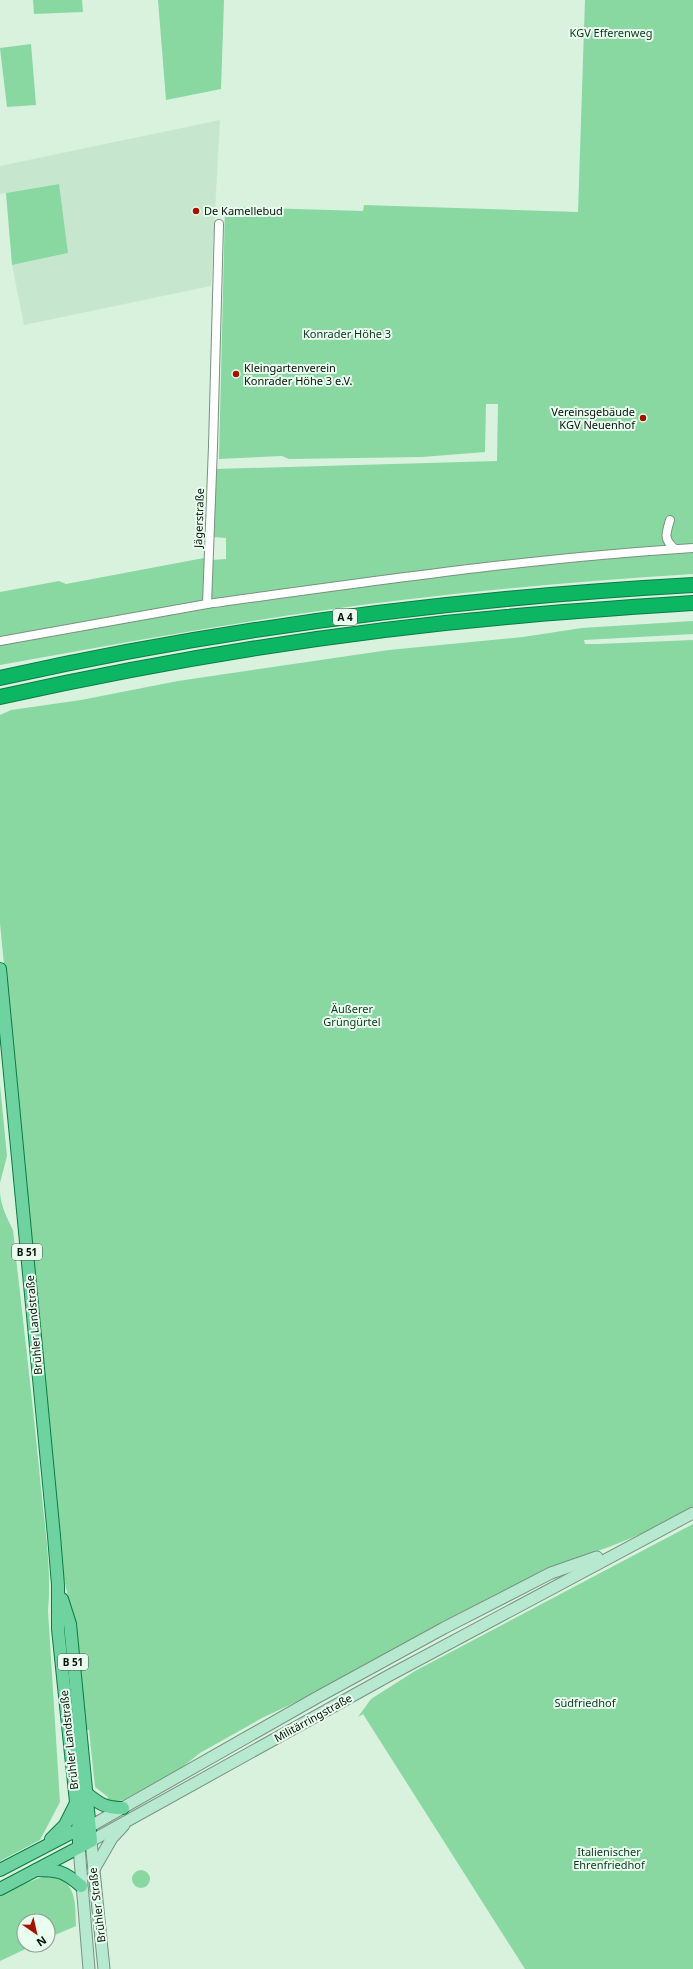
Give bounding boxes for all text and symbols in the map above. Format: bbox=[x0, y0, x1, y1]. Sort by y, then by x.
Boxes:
park label: KGV Efferenweg bbox=[570, 25, 652, 40]
place label: De Kamellebud bbox=[204, 203, 283, 218]
marker: De Kamellebud bbox=[191, 206, 201, 216]
park label: Konrader Höhe 3 bbox=[303, 326, 391, 341]
place label: Kleingartenverein Konrader Höhe 3 e.V. bbox=[244, 360, 352, 388]
marker: Kleingartenverein Konrader Höhe 3 e.V. bbox=[231, 369, 241, 379]
place label: Vereinsgebäude KGV Neuenhof bbox=[551, 404, 636, 432]
marker: Vereinsgebäude KGV Neuenhof bbox=[638, 413, 648, 423]
street label: Jägerstraße bbox=[190, 488, 207, 549]
road number: A 4 bbox=[333, 609, 357, 625]
park label: Äußerer Grüngürtel bbox=[323, 1001, 381, 1029]
road number: B 51 bbox=[12, 1244, 42, 1260]
street label: Brühler Landstraße bbox=[22, 1275, 45, 1376]
road number: B 51 bbox=[58, 1654, 88, 1670]
street label: Brühler Landstraße bbox=[56, 1689, 81, 1791]
street label: Militärringstraße bbox=[271, 1690, 354, 1745]
park label: Südfriedhof bbox=[555, 1695, 617, 1710]
park label: Italienischer Ehrenfriedhof bbox=[573, 1844, 646, 1872]
street label: Brühler Straße bbox=[84, 1867, 109, 1943]
north arrow bbox=[16, 1913, 56, 1953]
text: N bbox=[34, 1933, 50, 1950]

